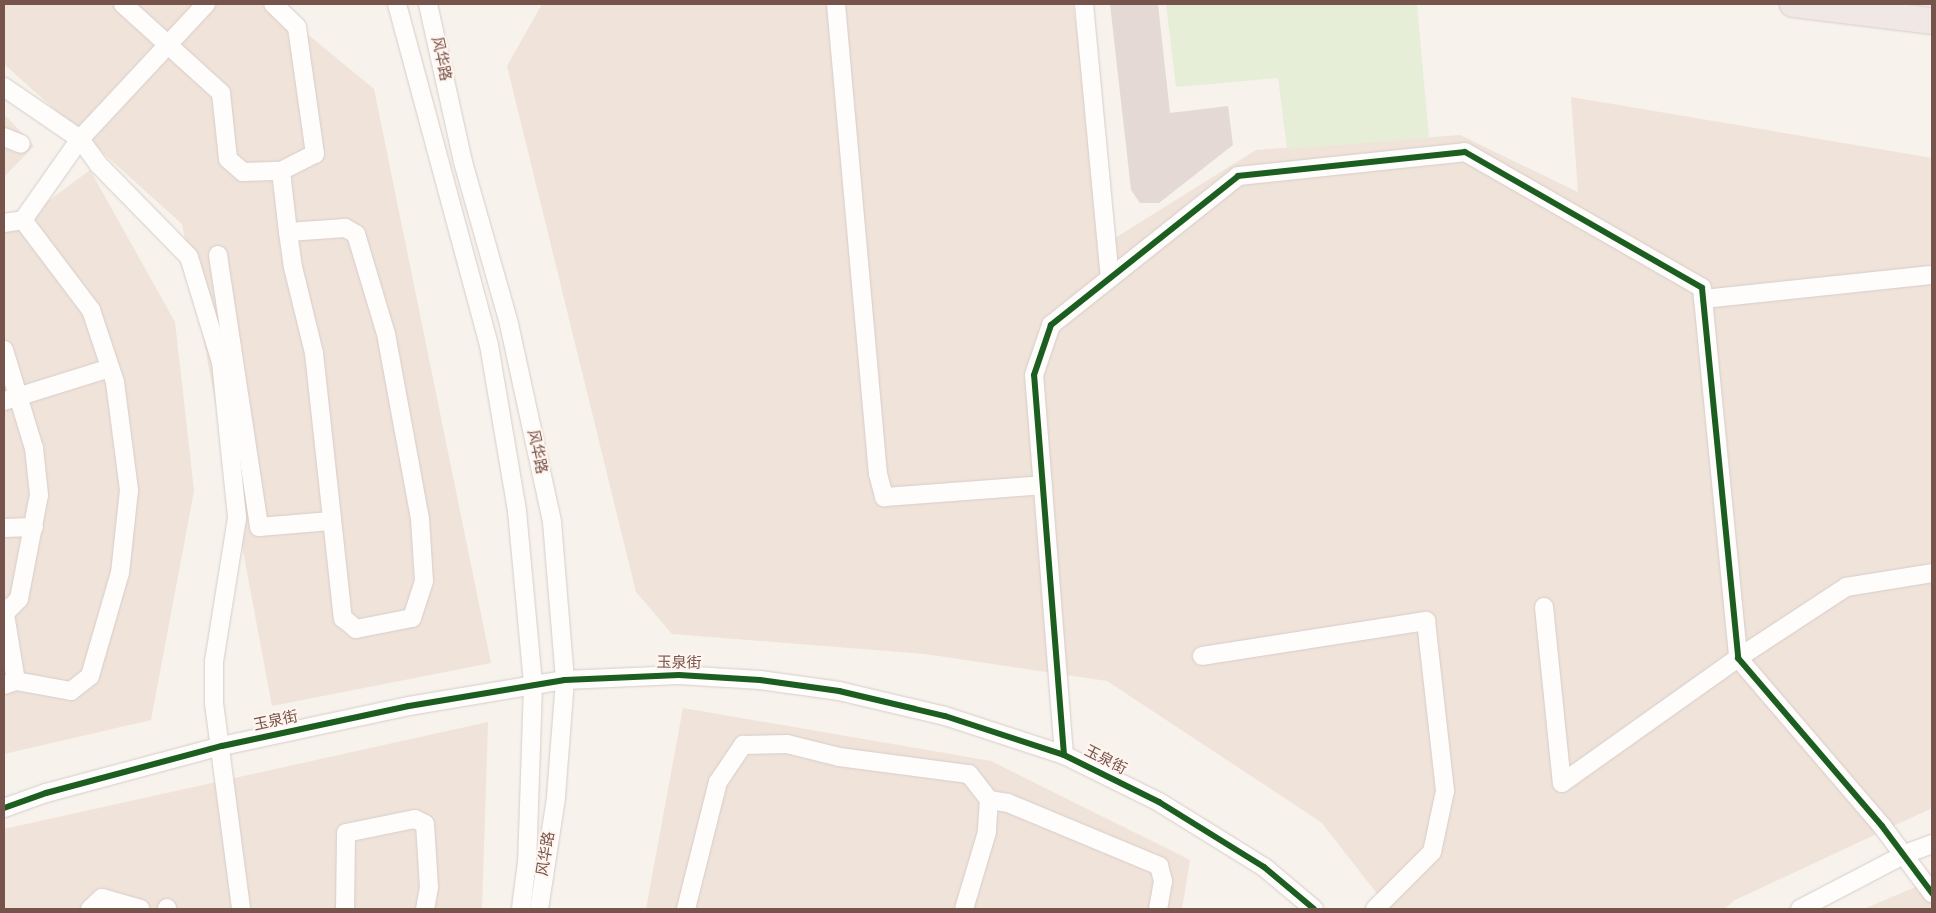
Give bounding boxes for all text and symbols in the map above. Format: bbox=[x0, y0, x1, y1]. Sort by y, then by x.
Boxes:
street label: 风华路 bbox=[427, 35, 453, 83]
street label: 风华路 bbox=[523, 428, 549, 476]
street label: 玉泉街 bbox=[656, 655, 702, 673]
street label: 玉泉街 bbox=[252, 709, 300, 735]
street label: 玉泉街 bbox=[1081, 743, 1129, 779]
street label: 风华路 bbox=[535, 830, 559, 878]

